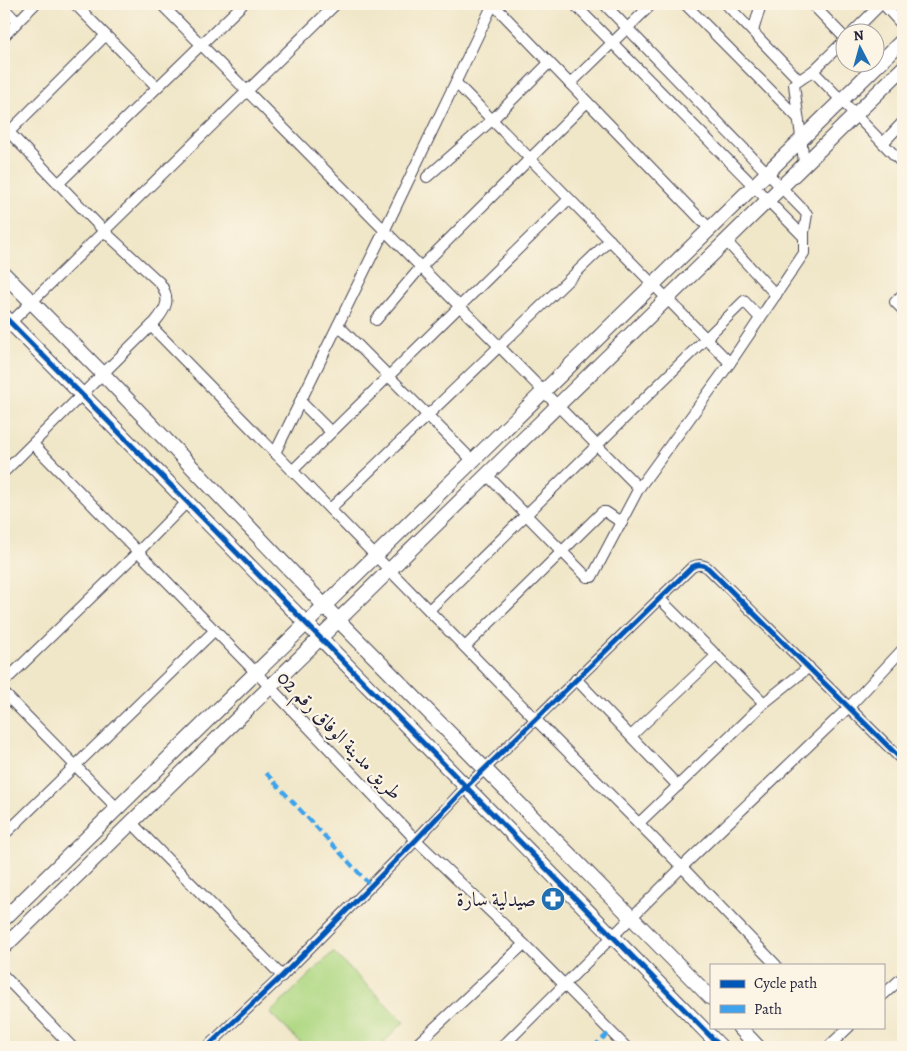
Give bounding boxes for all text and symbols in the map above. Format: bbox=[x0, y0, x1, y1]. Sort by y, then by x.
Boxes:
north arrow bbox=[834, 22, 884, 72]
text: N bbox=[853, 26, 865, 46]
street label: طريق مدينة الوفاق رقم 02 bbox=[267, 665, 408, 809]
place label: صيدلية سارة bbox=[457, 886, 536, 913]
pharmacy icon: صيدلية سارة bbox=[540, 886, 566, 912]
legend bbox=[710, 964, 884, 1028]
text: Cycle path bbox=[754, 973, 817, 993]
text: Path bbox=[754, 999, 782, 1019]

